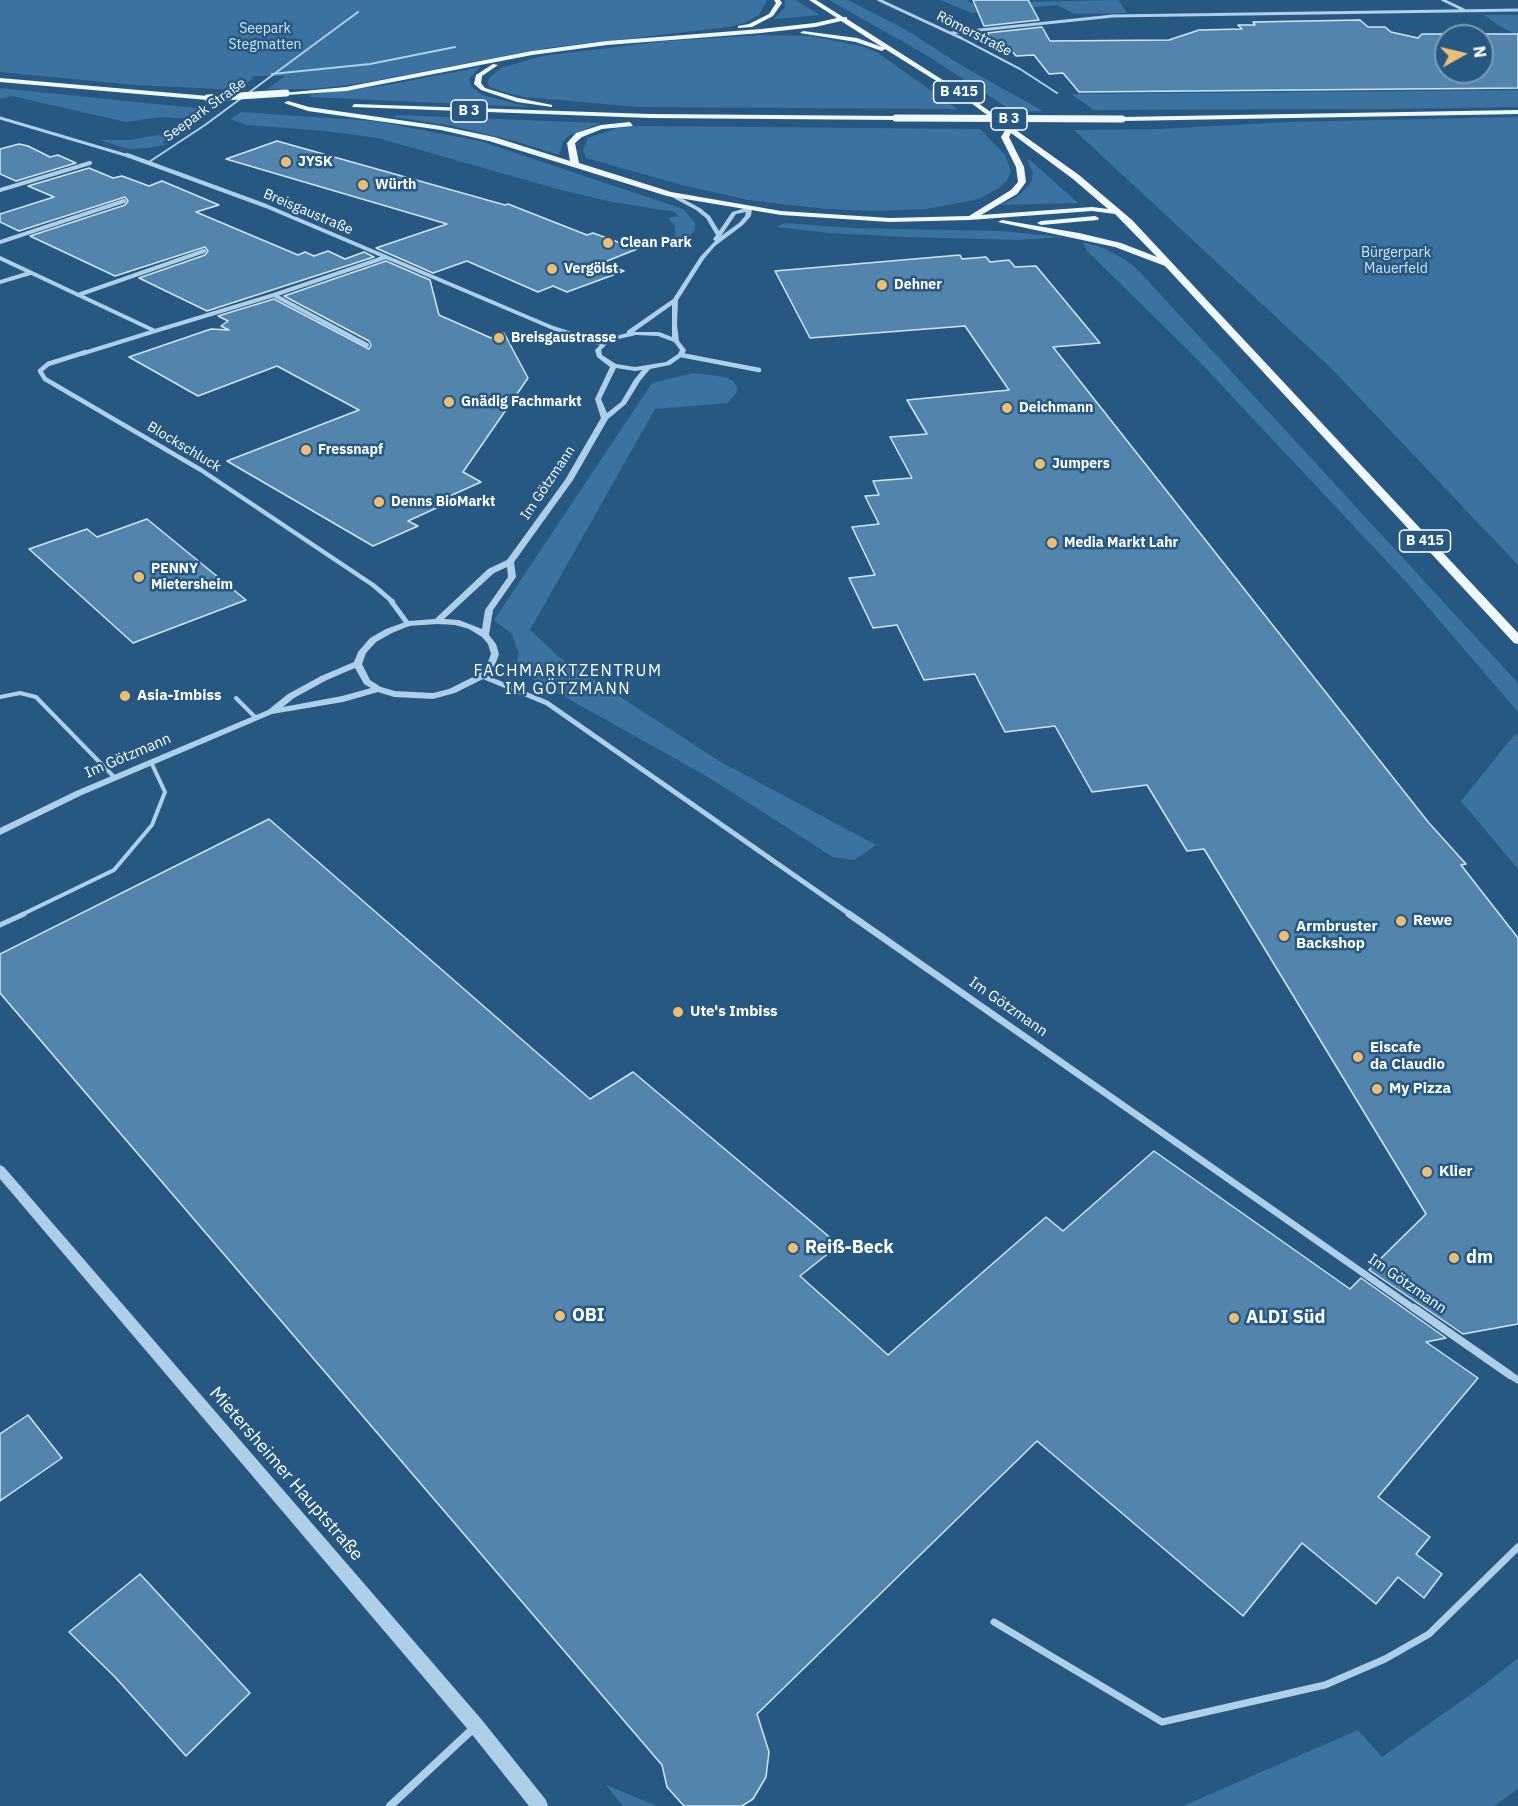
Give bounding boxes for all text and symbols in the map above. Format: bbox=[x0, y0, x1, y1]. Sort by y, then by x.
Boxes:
street label: Römerstraße bbox=[933, 8, 1015, 60]
park label: Seepark Stegmatten bbox=[228, 21, 302, 54]
north arrow bbox=[1434, 24, 1494, 84]
text: N bbox=[1469, 45, 1491, 59]
street label: Seepark Straße bbox=[161, 75, 249, 145]
road number: B 415 bbox=[934, 81, 984, 103]
road number: B 3 bbox=[451, 100, 487, 122]
road number: B 3 bbox=[991, 108, 1027, 130]
place label: JYSK bbox=[298, 154, 333, 170]
marker: JYSK bbox=[279, 155, 293, 169]
place label: Würth bbox=[375, 177, 416, 193]
marker: Würth bbox=[356, 178, 370, 192]
street label: Breisgaustraße bbox=[261, 186, 355, 238]
place label: Clean Park bbox=[620, 235, 692, 251]
marker: Clean Park bbox=[601, 236, 615, 250]
park label: Bürgerpark Mauerfeld bbox=[1361, 245, 1431, 278]
place label: Vergölst bbox=[564, 261, 618, 277]
marker: Vergölst bbox=[545, 262, 559, 276]
place label: Dehner bbox=[894, 277, 942, 293]
marker: Dehner bbox=[875, 278, 889, 292]
place label: Breisgaustrasse bbox=[511, 330, 616, 346]
marker: Breisgaustrasse bbox=[492, 331, 506, 345]
place label: Gnädig Fachmarkt bbox=[461, 394, 582, 410]
marker: Gnädig Fachmarkt bbox=[442, 395, 456, 409]
place label: Deichmann bbox=[1019, 400, 1093, 416]
marker: Deichmann bbox=[1000, 401, 1014, 415]
street label: Blockschluck bbox=[144, 418, 224, 476]
place label: Fressnapf bbox=[318, 442, 383, 458]
marker: Fressnapf bbox=[299, 443, 313, 457]
street label: Im Götzmann bbox=[517, 443, 579, 523]
place label: Jumpers bbox=[1052, 456, 1110, 472]
marker: Jumpers bbox=[1033, 457, 1047, 471]
place label: Denns BioMarkt bbox=[391, 494, 495, 510]
marker: Denns BioMarkt bbox=[372, 495, 386, 509]
road number: B 415 bbox=[1400, 530, 1450, 552]
place label: Media Markt Lahr bbox=[1064, 535, 1178, 551]
marker: Media Markt Lahr bbox=[1045, 536, 1059, 550]
place label: PENNY Mietersheim bbox=[151, 561, 233, 594]
marker: PENNY Mietersheim bbox=[132, 570, 146, 584]
district label: FACHMARKTZENTRUM IM GÖTZMANN bbox=[474, 661, 662, 699]
place label: Asia-Imbiss bbox=[137, 687, 221, 705]
marker: Asia-Imbiss bbox=[118, 689, 132, 703]
street label: Im Götzmann bbox=[82, 730, 174, 782]
place label: Rewe bbox=[1413, 912, 1452, 930]
marker: Rewe bbox=[1394, 914, 1408, 928]
place label: Armbruster Backshop bbox=[1296, 918, 1377, 953]
marker: Armbruster Backshop bbox=[1277, 929, 1291, 943]
street label: Im Götzmann bbox=[965, 973, 1051, 1041]
place label: Ute's Imbiss bbox=[690, 1003, 778, 1021]
marker: Ute's Imbiss bbox=[671, 1005, 685, 1019]
place label: Eiscafe da Claudio bbox=[1370, 1039, 1445, 1074]
marker: Eiscafe da Claudio bbox=[1351, 1050, 1365, 1064]
place label: My Pizza bbox=[1389, 1080, 1451, 1098]
marker: My Pizza bbox=[1370, 1082, 1384, 1096]
place label: Klier bbox=[1439, 1163, 1473, 1181]
marker: Klier bbox=[1420, 1165, 1434, 1179]
place label: Reiß-Beck bbox=[805, 1237, 894, 1259]
marker: Reiß-Beck bbox=[786, 1241, 800, 1255]
place label: dm bbox=[1466, 1247, 1493, 1269]
street label: Im Götzmann bbox=[1364, 1250, 1450, 1318]
marker: dm bbox=[1447, 1251, 1461, 1265]
place label: OBI bbox=[572, 1305, 605, 1327]
place label: ALDI Süd bbox=[1246, 1307, 1325, 1329]
marker: OBI bbox=[553, 1309, 567, 1323]
marker: ALDI Süd bbox=[1227, 1311, 1241, 1325]
street label: Mietersheimer Hauptstraße bbox=[205, 1383, 367, 1565]

